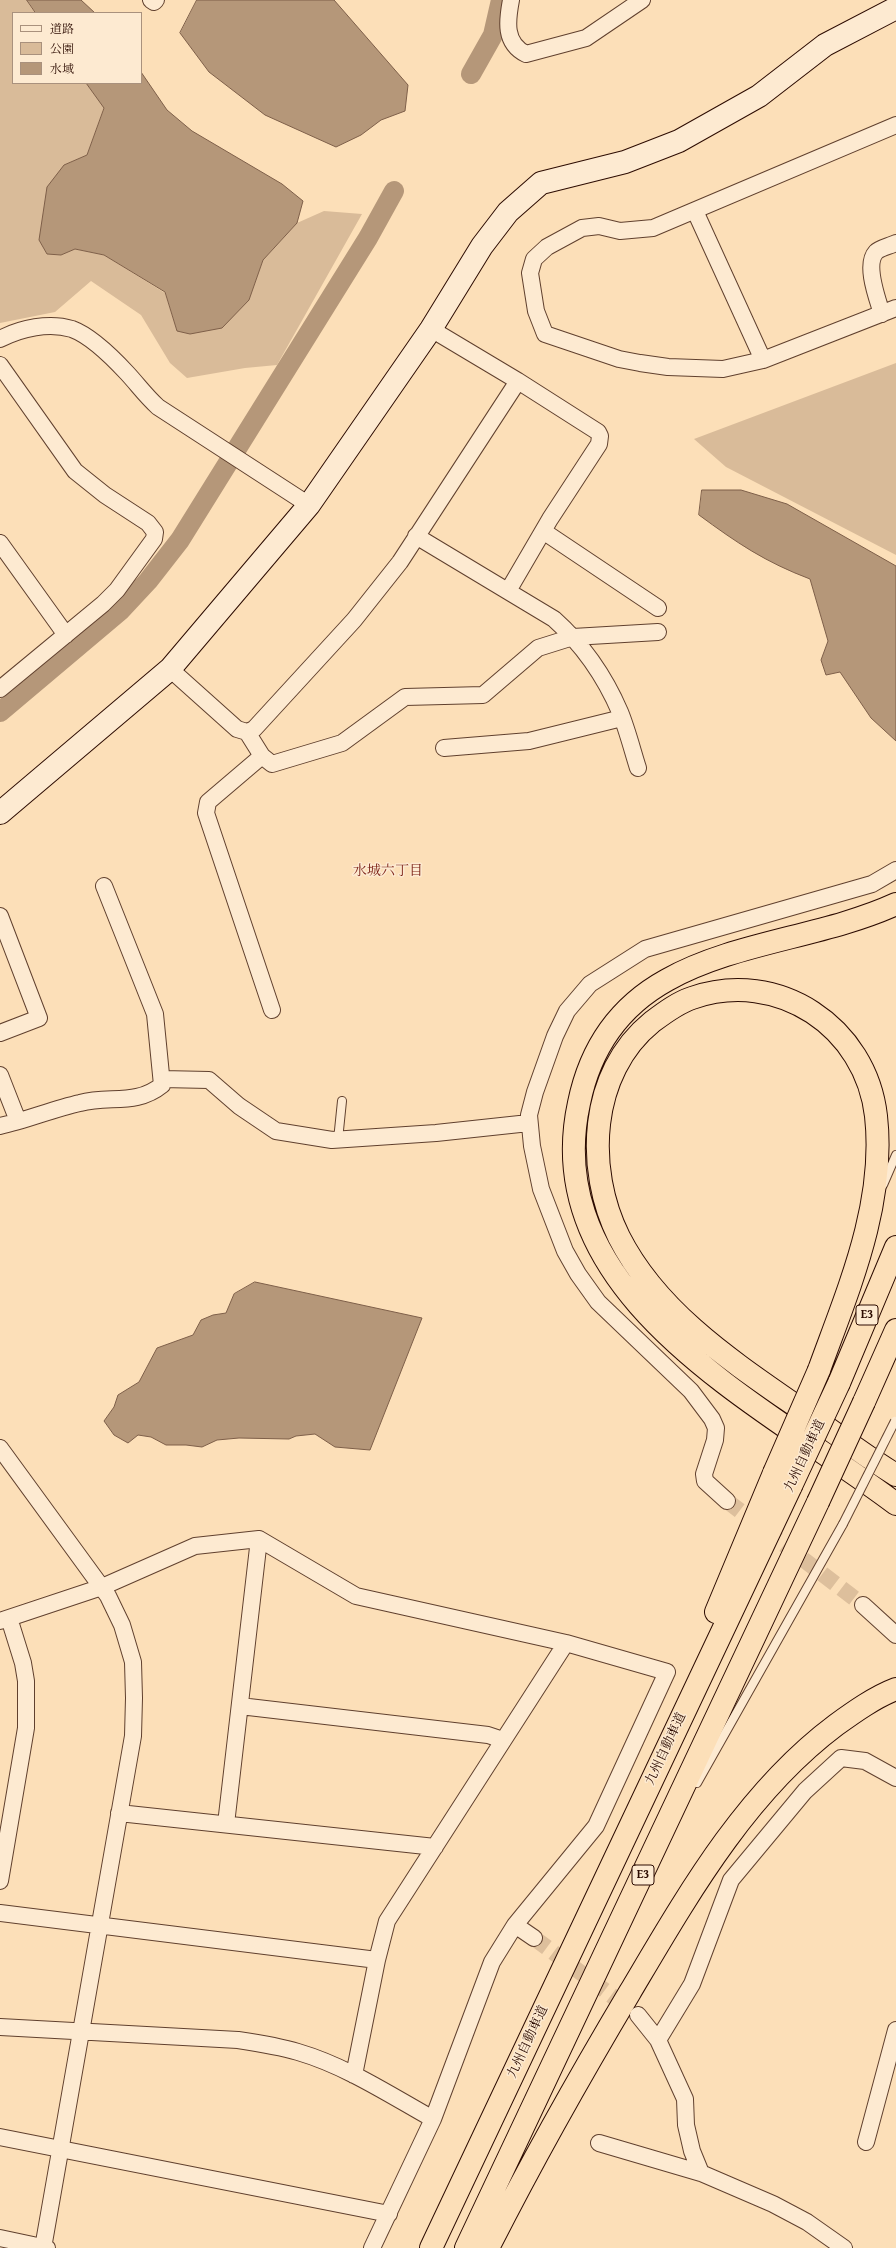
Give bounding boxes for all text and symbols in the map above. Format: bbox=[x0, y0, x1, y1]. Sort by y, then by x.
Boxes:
legend bbox=[12, 12, 142, 84]
text: 道路 bbox=[50, 20, 74, 37]
text: 公園 bbox=[50, 40, 74, 57]
text: 水域 bbox=[50, 60, 74, 77]
district label: 水城六丁目 bbox=[353, 863, 423, 879]
road number: E3 bbox=[856, 1305, 878, 1325]
street label: 九州自動車道 bbox=[781, 1417, 829, 1495]
street label: 九州自動車道 bbox=[642, 1710, 690, 1788]
road number: E3 bbox=[632, 1865, 654, 1885]
street label: 九州自動車道 bbox=[504, 2003, 552, 2081]

